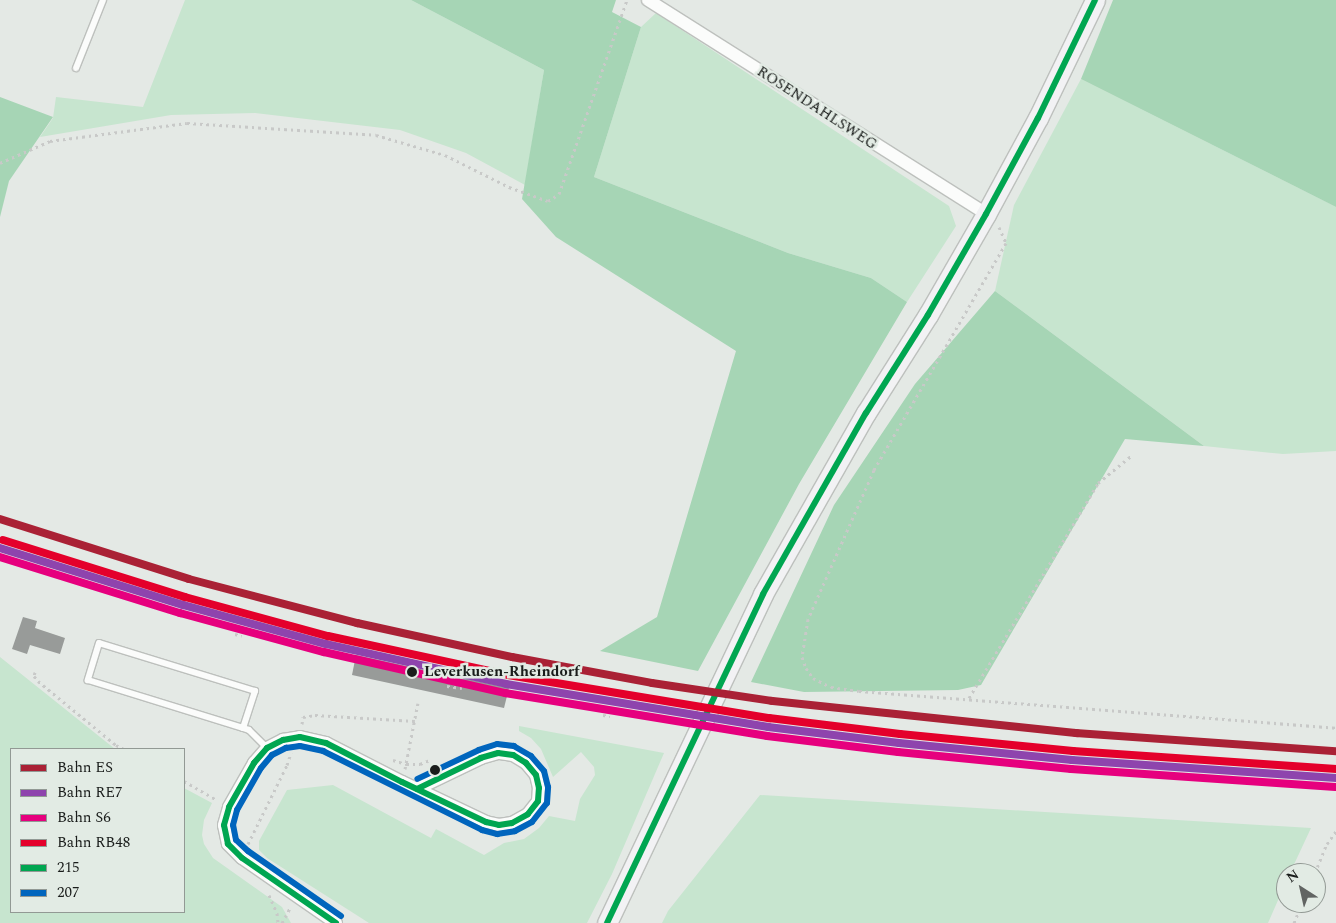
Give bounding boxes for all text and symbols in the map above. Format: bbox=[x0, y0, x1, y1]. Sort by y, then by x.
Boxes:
street label: ROSENDAHLSWEG bbox=[754, 62, 880, 154]
marker: Leverkusen-Rheindorf bbox=[403, 663, 421, 681]
place label: Leverkusen-Rheindorf bbox=[424, 663, 580, 681]
legend bbox=[10, 748, 185, 913]
text: Bahn ES bbox=[57, 756, 113, 779]
unlabelled marker bbox=[430, 765, 440, 775]
text: Bahn RE7 bbox=[57, 781, 123, 804]
text: Bahn S6 bbox=[57, 806, 111, 829]
text: Bahn RB48 bbox=[57, 831, 130, 854]
text: 215 bbox=[57, 856, 80, 879]
north arrow bbox=[1276, 863, 1326, 913]
text: N bbox=[1282, 864, 1303, 888]
text: 207 bbox=[57, 881, 80, 904]

